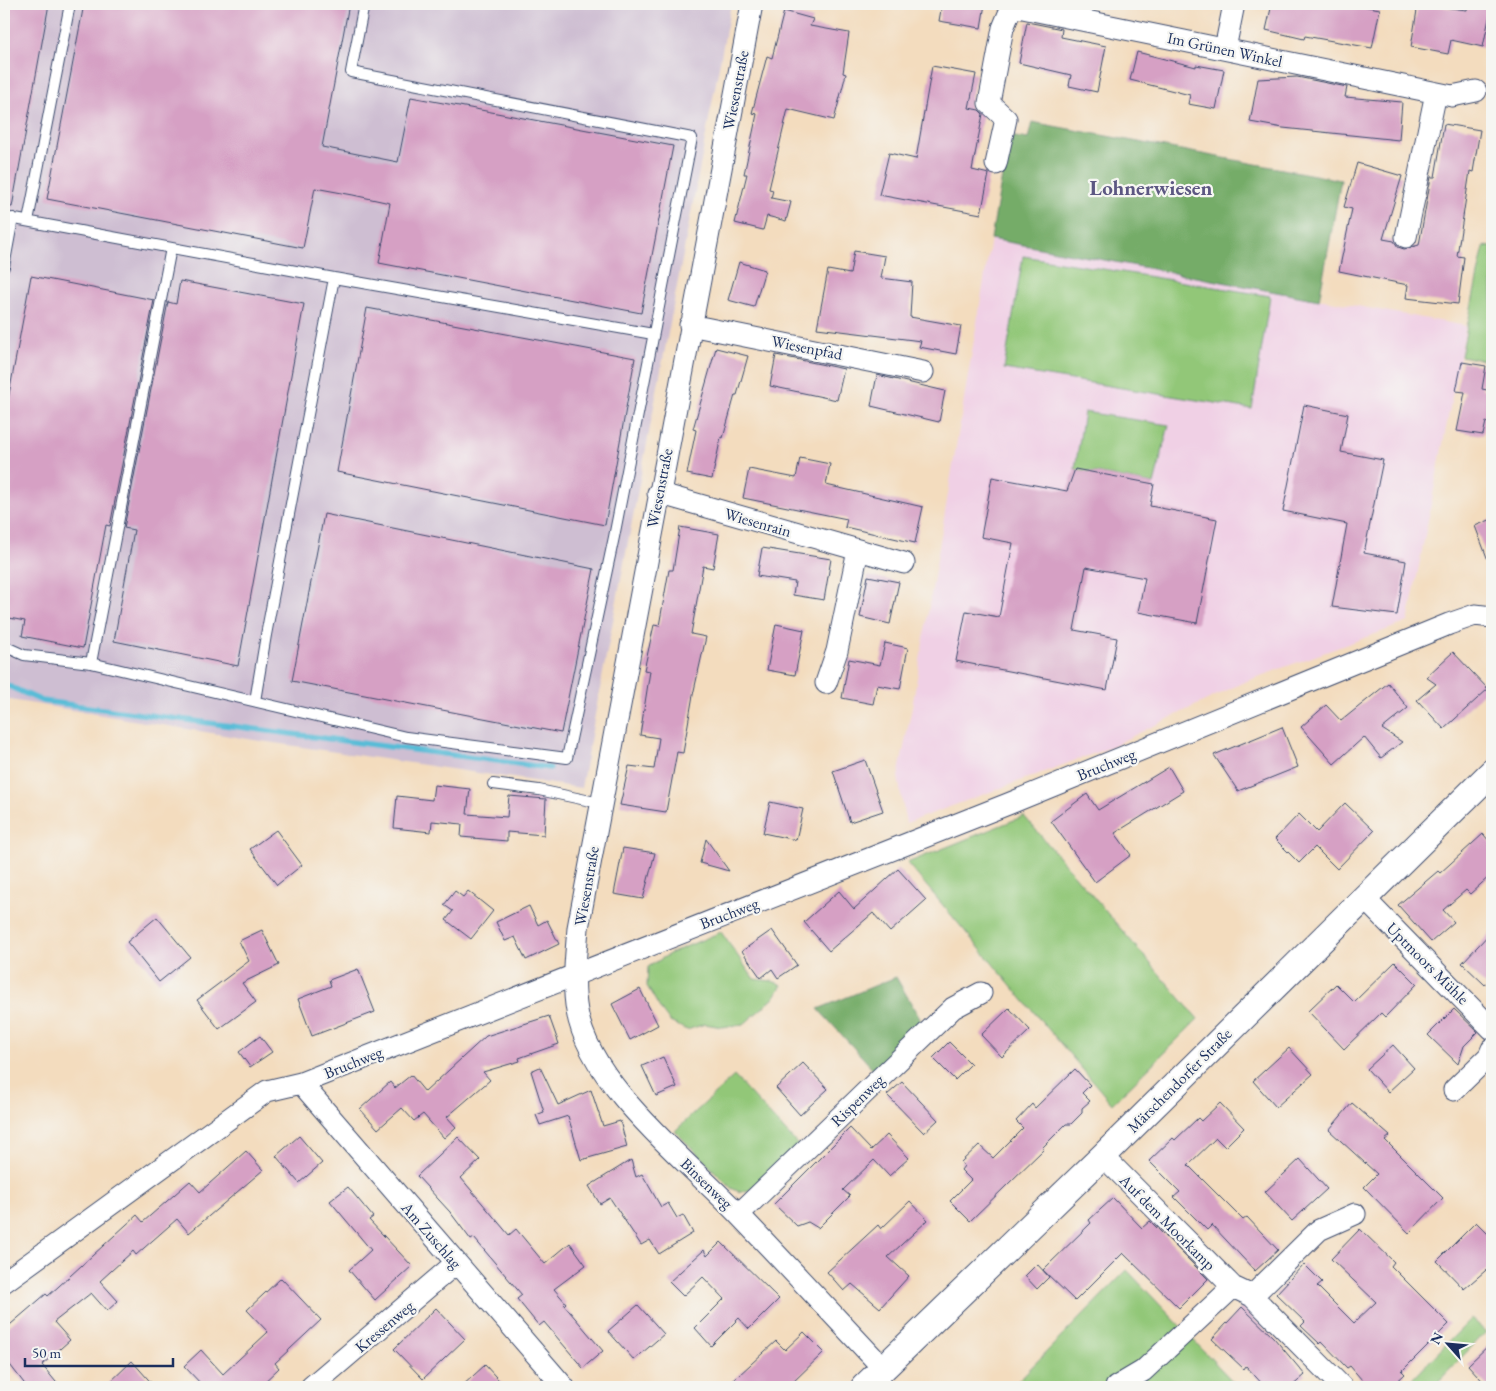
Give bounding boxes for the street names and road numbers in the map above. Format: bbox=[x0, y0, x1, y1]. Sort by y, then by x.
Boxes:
street label: Im Grünen Winkel bbox=[1165, 27, 1285, 72]
street label: Wiesenstraße bbox=[717, 49, 753, 132]
street label: Wiesenpfad bbox=[770, 330, 845, 365]
street label: Wiesenstraße bbox=[641, 447, 677, 530]
street label: Wiesenrain bbox=[722, 503, 794, 542]
street label: Bruchweg bbox=[1074, 743, 1139, 786]
street label: Wiesenstraße bbox=[569, 845, 604, 928]
street label: Bruchweg bbox=[697, 892, 763, 934]
street label: Uptmoors Mühle bbox=[1382, 918, 1473, 1009]
street label: Märschendorfer Straße bbox=[1123, 1024, 1236, 1137]
street label: Bruchweg bbox=[321, 1041, 386, 1084]
street label: Rispenweg bbox=[826, 1069, 889, 1131]
street label: Binsenweg bbox=[676, 1153, 738, 1214]
street label: Auf dem Moorkamp bbox=[1114, 1169, 1220, 1275]
street label: Am Zuschlag bbox=[396, 1197, 467, 1274]
street label: Kressenweg bbox=[350, 1295, 419, 1357]

